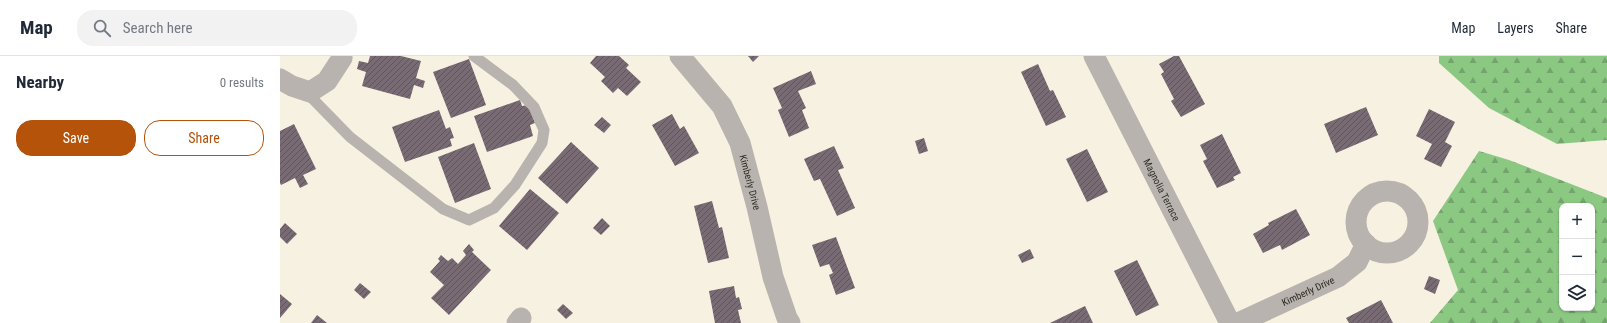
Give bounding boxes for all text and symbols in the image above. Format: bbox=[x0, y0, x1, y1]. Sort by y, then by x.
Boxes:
search box bbox=[77, 10, 357, 46]
text: Map bbox=[20, 16, 53, 39]
icon: search bbox=[91, 17, 113, 39]
text: Search here bbox=[123, 19, 193, 37]
text: Map bbox=[1451, 20, 1475, 36]
text: Layers bbox=[1497, 20, 1534, 36]
text: Share bbox=[1556, 20, 1587, 36]
text: Nearby bbox=[16, 72, 64, 92]
text: 0 results bbox=[220, 75, 264, 90]
button: Save bbox=[16, 120, 136, 156]
button: Share bbox=[144, 120, 264, 156]
street label: Kimberly Drive bbox=[738, 153, 763, 211]
street label: Magnolia Terrace bbox=[1142, 157, 1183, 223]
map controls bbox=[1559, 203, 1595, 311]
button: + bbox=[1559, 203, 1595, 239]
button: − bbox=[1559, 239, 1595, 275]
street label: Kimberly Drive bbox=[1280, 274, 1336, 308]
button: layers bbox=[1559, 275, 1595, 311]

